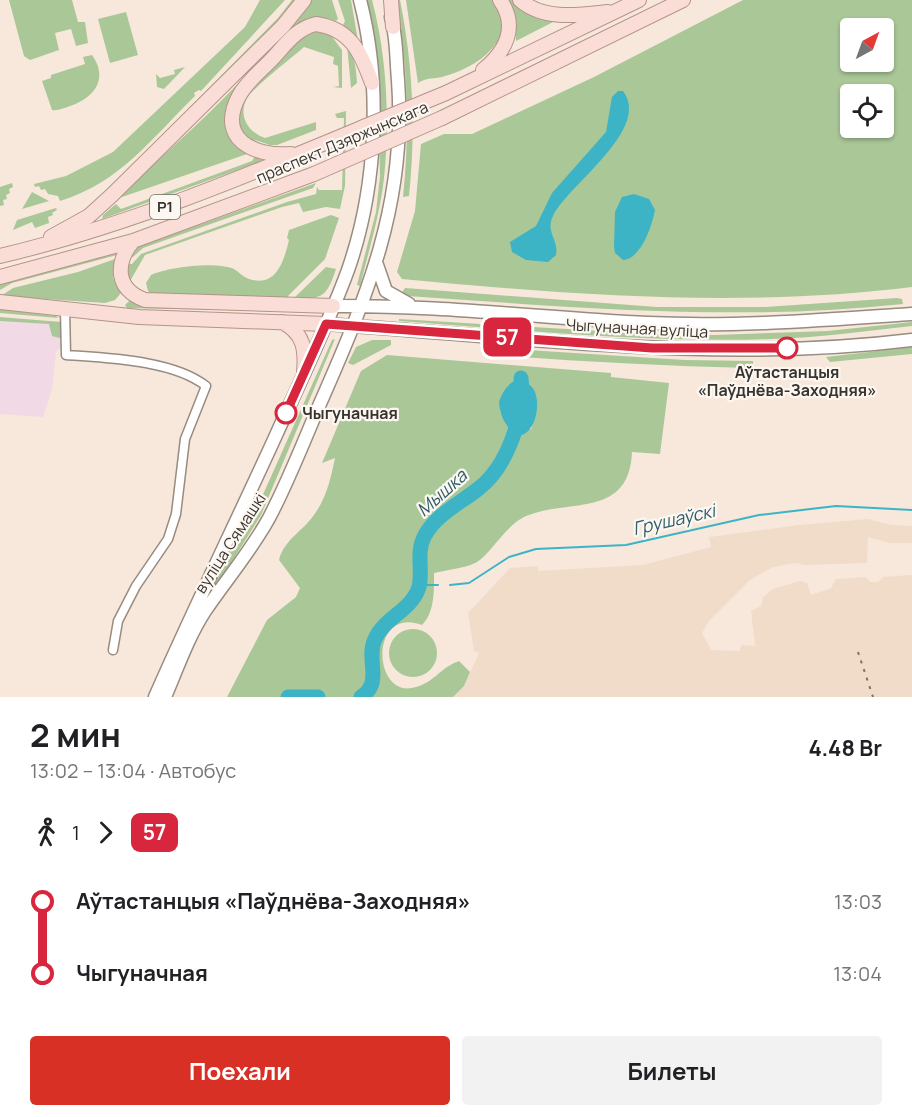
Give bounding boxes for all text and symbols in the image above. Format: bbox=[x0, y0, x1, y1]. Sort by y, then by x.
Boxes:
north arrow bbox=[840, 18, 894, 72]
map controls bbox=[840, 18, 894, 138]
button: locate bbox=[840, 84, 894, 138]
street label: праспект Дзяржынскага bbox=[253, 96, 431, 188]
road number: Р1 bbox=[150, 195, 180, 219]
street label: Чыгуначная вуліца bbox=[565, 313, 709, 343]
line badge: 57 bbox=[480, 318, 534, 356]
text: 57 bbox=[495, 323, 519, 351]
marker: Аўтастанцыя «Паўднёва-Заходняя» bbox=[776, 337, 798, 359]
place label: Аўтастанцыя «Паўднёва-Заходняя» bbox=[697, 361, 877, 401]
marker: Чыгуначная bbox=[275, 402, 297, 424]
place label: Чыгуначная bbox=[302, 402, 398, 424]
water label: Мышка bbox=[411, 463, 472, 521]
street label: вуліца Сямашкі bbox=[189, 489, 271, 597]
water label: Грушаўскі bbox=[630, 497, 720, 540]
text: 2 мин bbox=[30, 712, 121, 757]
text: 4.48 Br bbox=[808, 733, 882, 763]
text: 13:02 – 13:04 · Автобус bbox=[30, 757, 236, 784]
icon: walk bbox=[30, 816, 63, 849]
icon: forward bbox=[89, 816, 122, 849]
text: 57 bbox=[143, 818, 166, 846]
text: 1 bbox=[72, 819, 80, 846]
text: Аўтастанцыя «Паўднёва-Заходняя» bbox=[76, 886, 471, 916]
text: 13:03 bbox=[834, 888, 882, 915]
text: Чыгуначная bbox=[76, 958, 208, 988]
text: 13:04 bbox=[833, 960, 882, 987]
button: Поехали bbox=[30, 1036, 450, 1105]
button: Билеты bbox=[462, 1036, 882, 1105]

